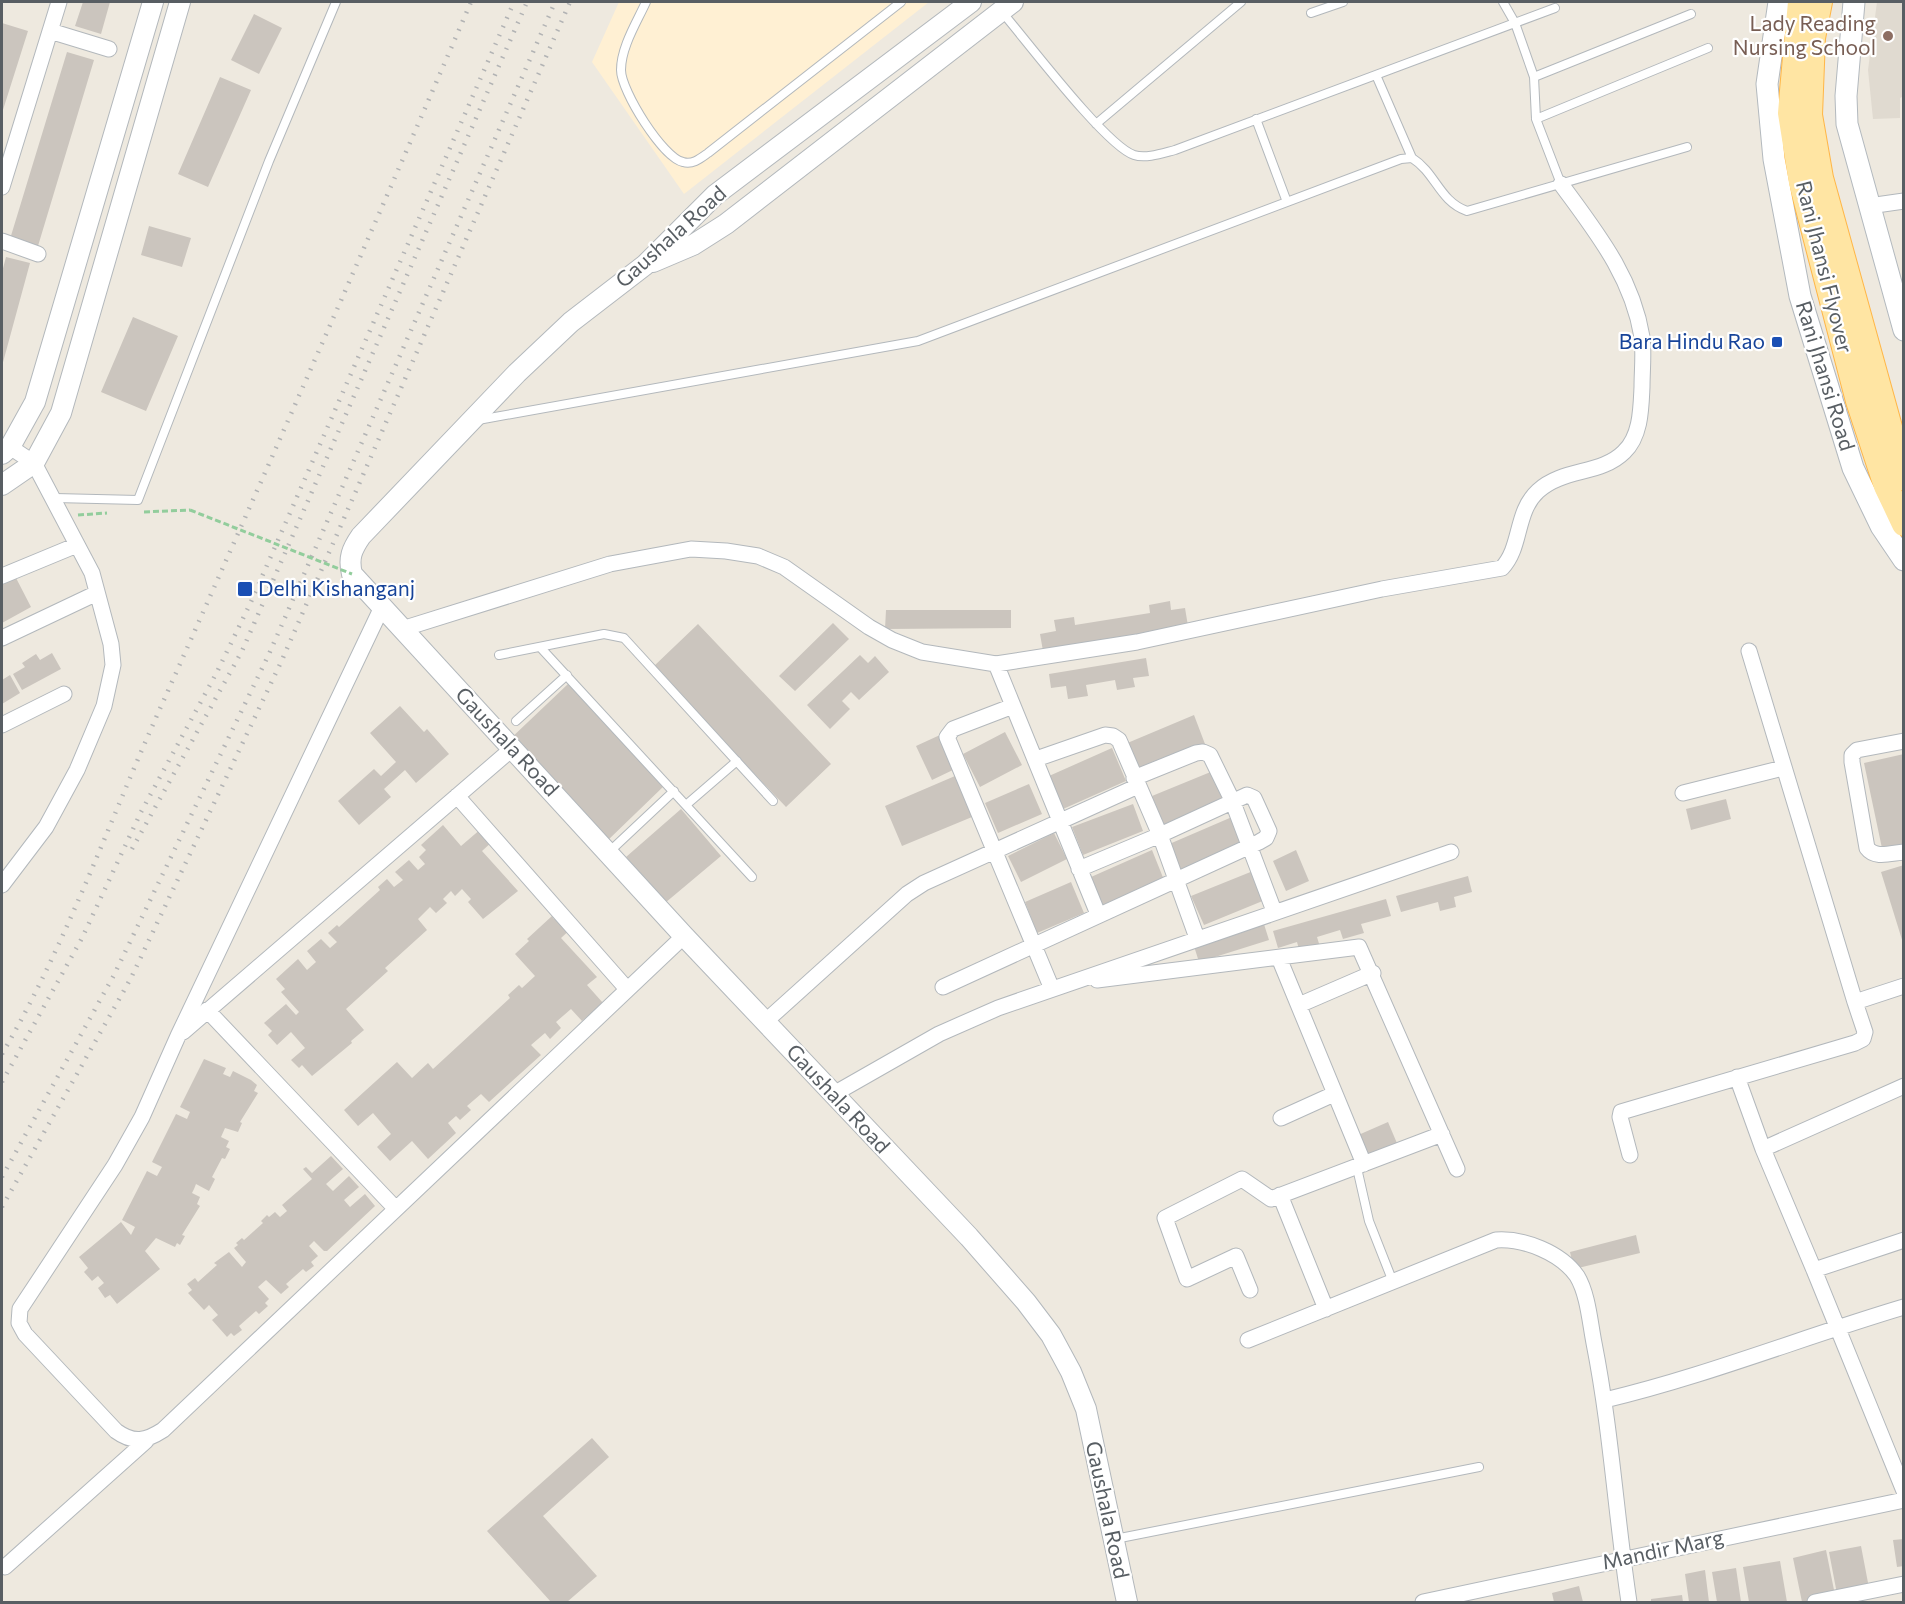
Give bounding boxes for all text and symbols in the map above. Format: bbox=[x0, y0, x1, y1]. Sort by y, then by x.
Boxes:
place label: Lady Reading Nursing School bbox=[1733, 10, 1876, 59]
marker: Lady Reading Nursing School bbox=[1881, 29, 1895, 43]
street label: Rani Jhansi Flyover bbox=[1792, 178, 1859, 355]
street label: Gaushala Road bbox=[610, 180, 730, 292]
street label: Rani Jhansi Road bbox=[1792, 297, 1861, 454]
place label: Bara Hindu Rao bbox=[1619, 328, 1765, 353]
marker: Bara Hindu Rao bbox=[1770, 335, 1784, 349]
place label: Delhi Kishanganj bbox=[258, 575, 415, 600]
marker: Delhi Kishanganj bbox=[236, 580, 254, 598]
street label: Gaushala Road bbox=[451, 681, 565, 801]
street label: Gaushala Road bbox=[782, 1038, 896, 1158]
street label: Gaushala Road bbox=[1082, 1439, 1135, 1581]
street label: Mandir Marg bbox=[1600, 1523, 1726, 1574]

